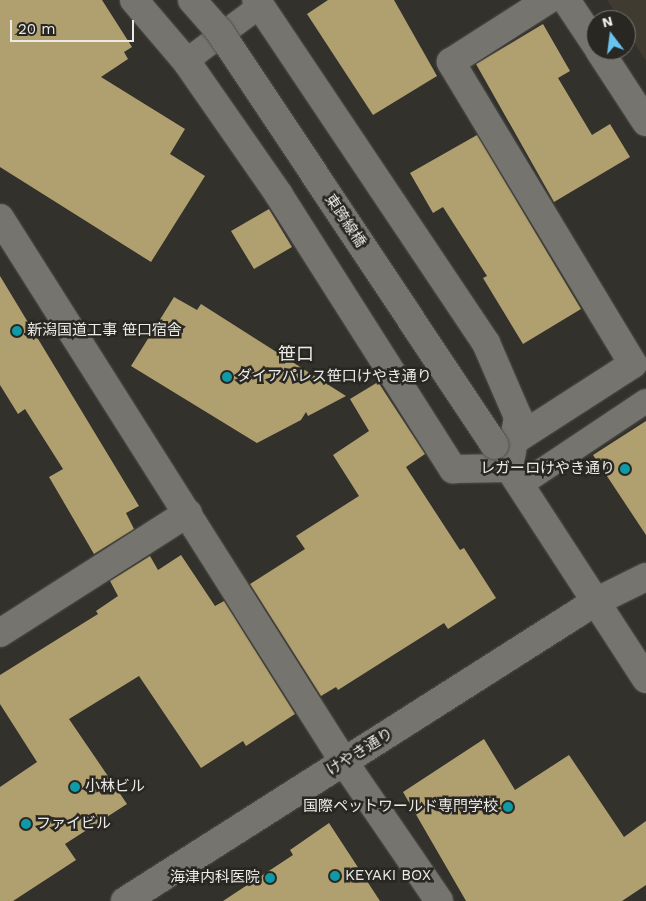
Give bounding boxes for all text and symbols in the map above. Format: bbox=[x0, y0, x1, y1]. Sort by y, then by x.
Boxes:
scale bar bbox=[12, 10, 136, 42]
north arrow bbox=[586, 10, 636, 60]
text: N bbox=[600, 12, 614, 31]
text: 20 m bbox=[18, 20, 56, 38]
street label: 東跨線橋 bbox=[321, 191, 369, 251]
place label: 新潟国道工事 笹口宿舎 bbox=[27, 322, 182, 340]
marker: 新潟国道工事 笹口宿舎 bbox=[11, 325, 23, 337]
district label: 笹口 bbox=[278, 343, 314, 365]
place label: ダイアパレス笹口けやき通り bbox=[237, 368, 432, 386]
marker: ダイアパレス笹口けやき通り bbox=[221, 371, 233, 383]
place label: レガーロけやき通り bbox=[480, 460, 615, 478]
marker: レガーロけやき通り bbox=[619, 463, 631, 475]
street label: けやき通り bbox=[323, 724, 397, 780]
place label: 小林ビル bbox=[85, 778, 145, 796]
marker: 小林ビル bbox=[69, 781, 81, 793]
place label: 国際ペットワールド専門学校 bbox=[303, 798, 498, 816]
marker: 国際ペットワールド専門学校 bbox=[502, 801, 514, 813]
place label: ファイビル bbox=[36, 815, 111, 833]
marker: ファイビル bbox=[20, 818, 32, 830]
place label: KEYAKI BOX bbox=[345, 867, 431, 885]
place label: 海津内科医院 bbox=[170, 869, 260, 887]
marker: KEYAKI BOX bbox=[329, 870, 341, 882]
marker: 海津内科医院 bbox=[264, 872, 276, 884]

